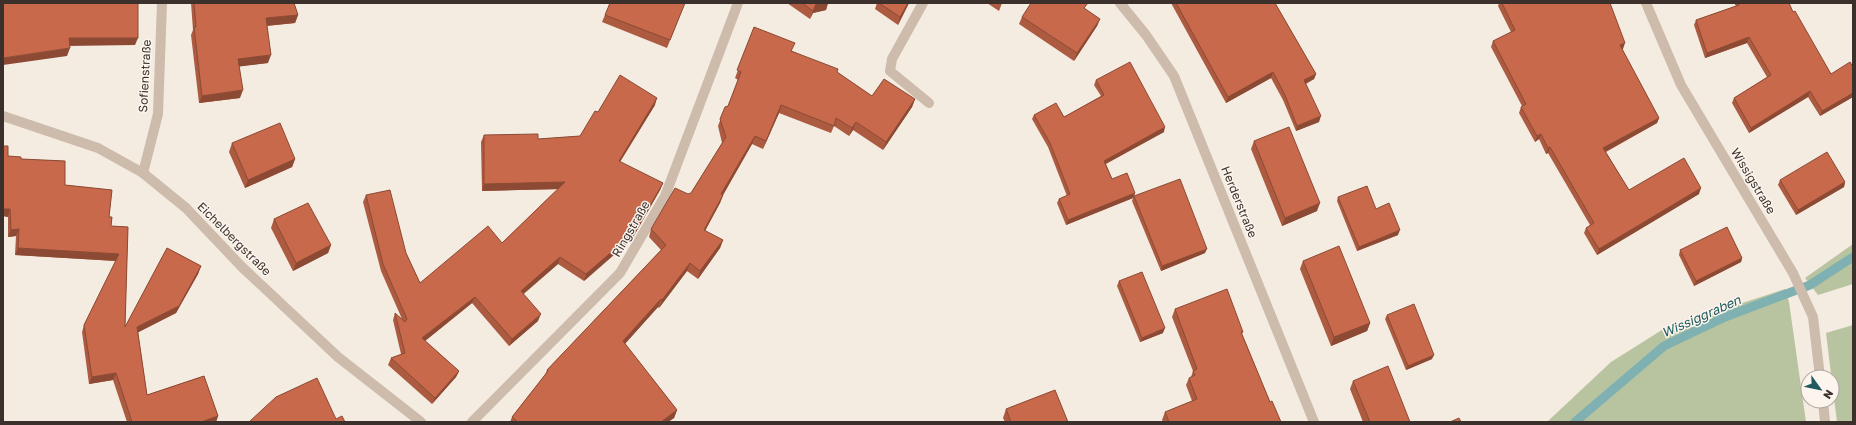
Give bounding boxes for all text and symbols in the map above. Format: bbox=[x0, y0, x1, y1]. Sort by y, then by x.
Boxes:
street label: Sofienstraße bbox=[135, 39, 154, 113]
street label: Wissigstraße bbox=[1728, 145, 1779, 217]
street label: Herderstraße bbox=[1218, 164, 1261, 240]
street label: Ringstraße bbox=[608, 198, 653, 260]
street label: Eichelbergstraße bbox=[194, 199, 274, 279]
water label: Wissiggraben bbox=[1659, 291, 1744, 341]
north arrow bbox=[1800, 369, 1840, 409]
text: N bbox=[1821, 388, 1837, 402]

